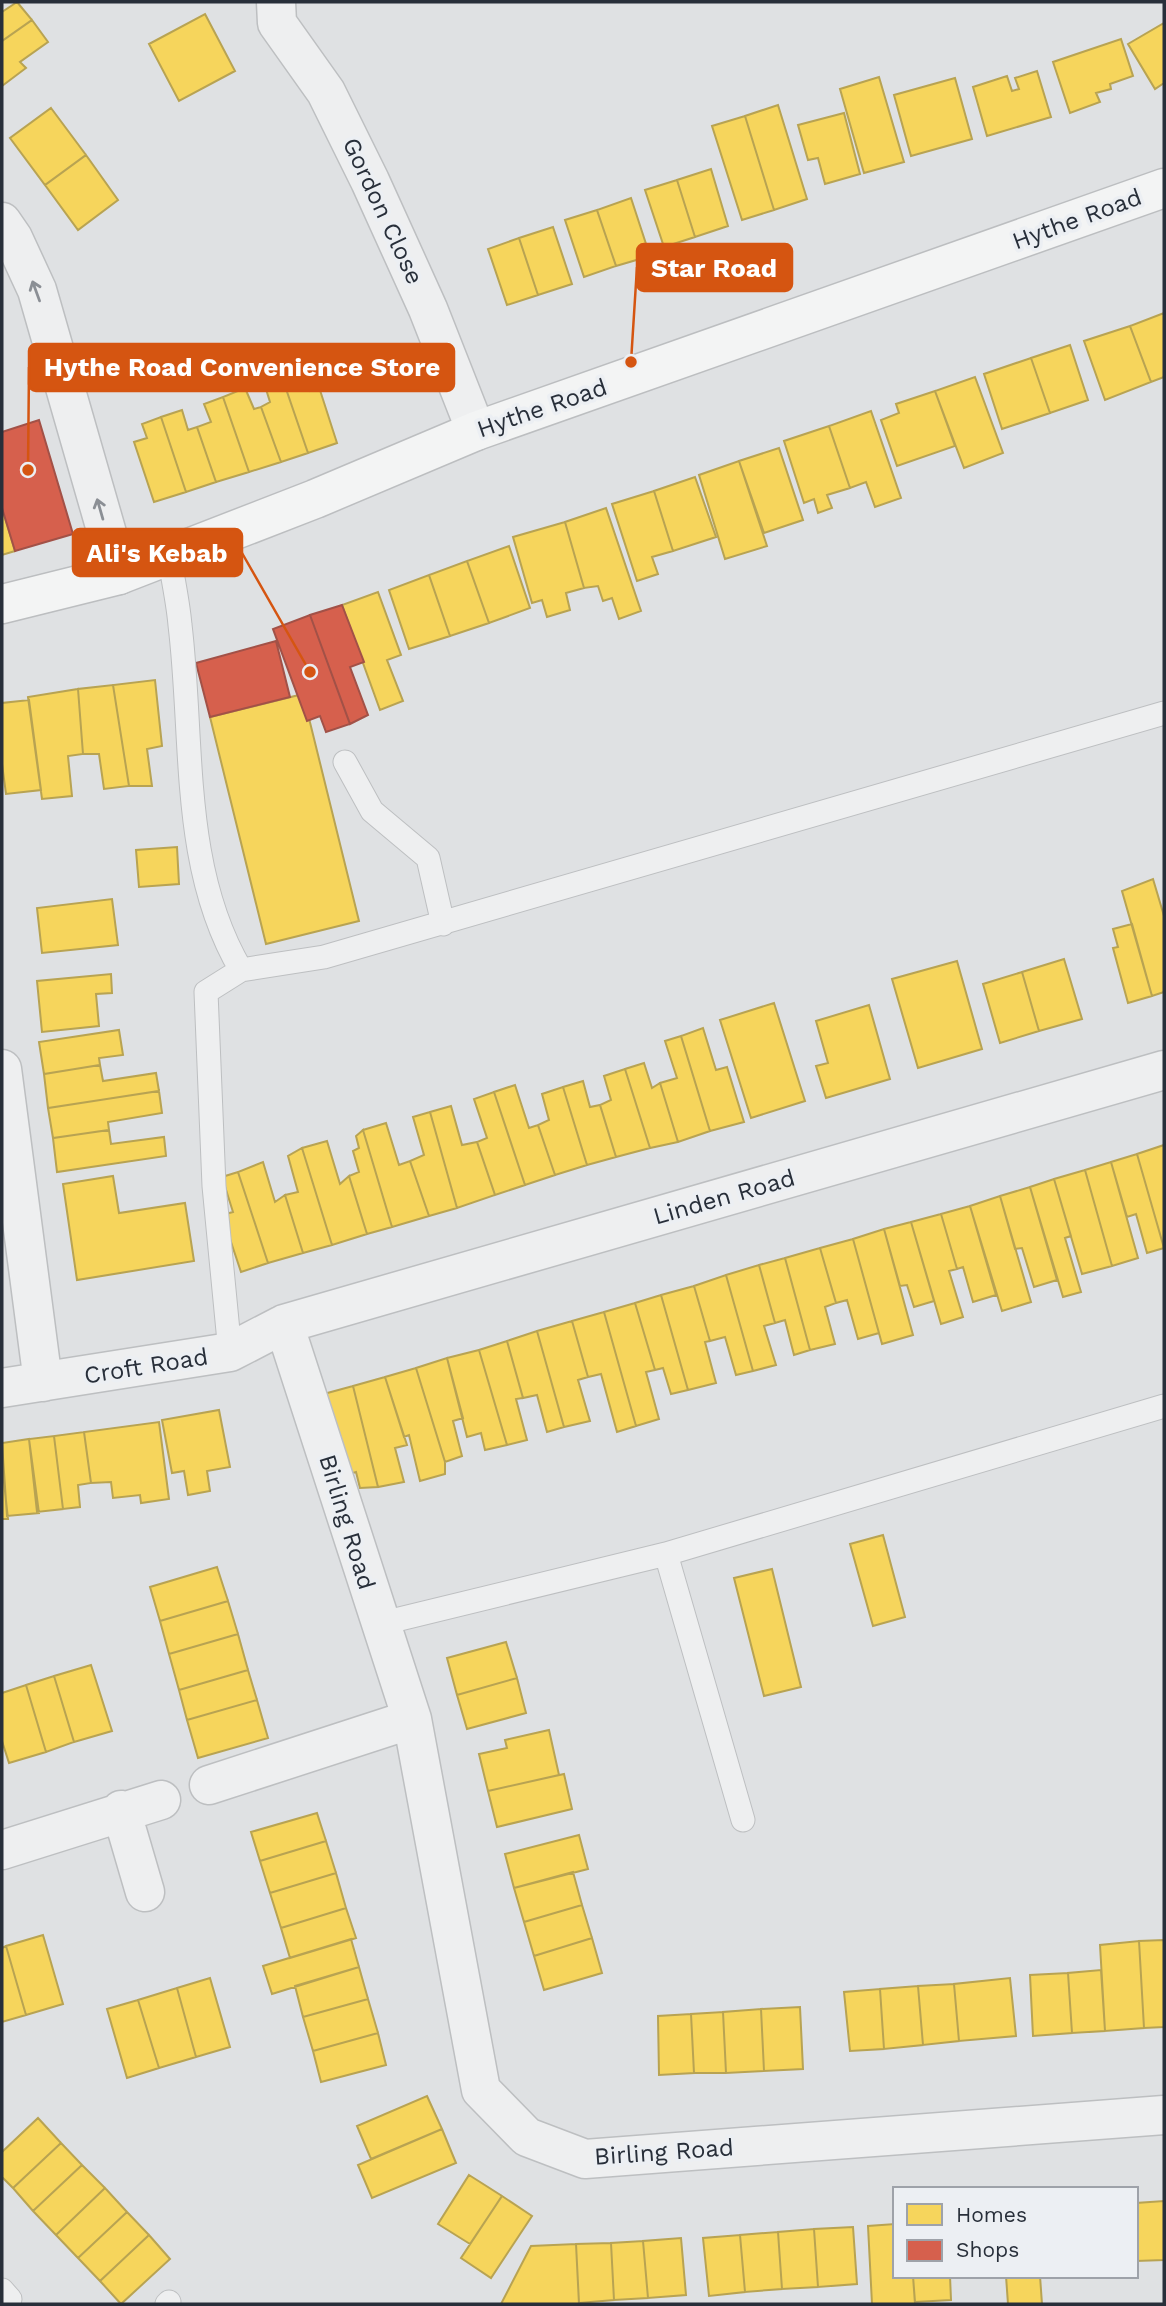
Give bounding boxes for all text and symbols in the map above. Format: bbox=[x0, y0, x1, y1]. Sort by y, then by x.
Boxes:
street label: Gordon Close bbox=[337, 133, 429, 289]
street label: Hythe Road bbox=[1009, 183, 1145, 255]
callout: Star Road bbox=[637, 244, 792, 291]
text: Star Road bbox=[651, 253, 777, 283]
one-way arrow bbox=[29, 280, 41, 302]
callout: Hythe Road Convenience Store bbox=[29, 344, 454, 391]
text: Hythe Road Convenience Store bbox=[44, 352, 440, 382]
street label: Hythe Road bbox=[473, 373, 611, 443]
one-way arrow bbox=[93, 498, 106, 521]
callout: Ali's Kebab bbox=[73, 529, 242, 576]
text: Ali's Kebab bbox=[86, 538, 228, 568]
street label: Linden Road bbox=[650, 1163, 798, 1231]
street label: Croft Road bbox=[82, 1342, 210, 1390]
street label: Birling Road bbox=[313, 1451, 381, 1593]
street label: Birling Road bbox=[593, 2133, 735, 2171]
legend bbox=[893, 2187, 1138, 2278]
text: Homes bbox=[956, 2202, 1027, 2227]
text: Shops bbox=[956, 2237, 1019, 2262]

